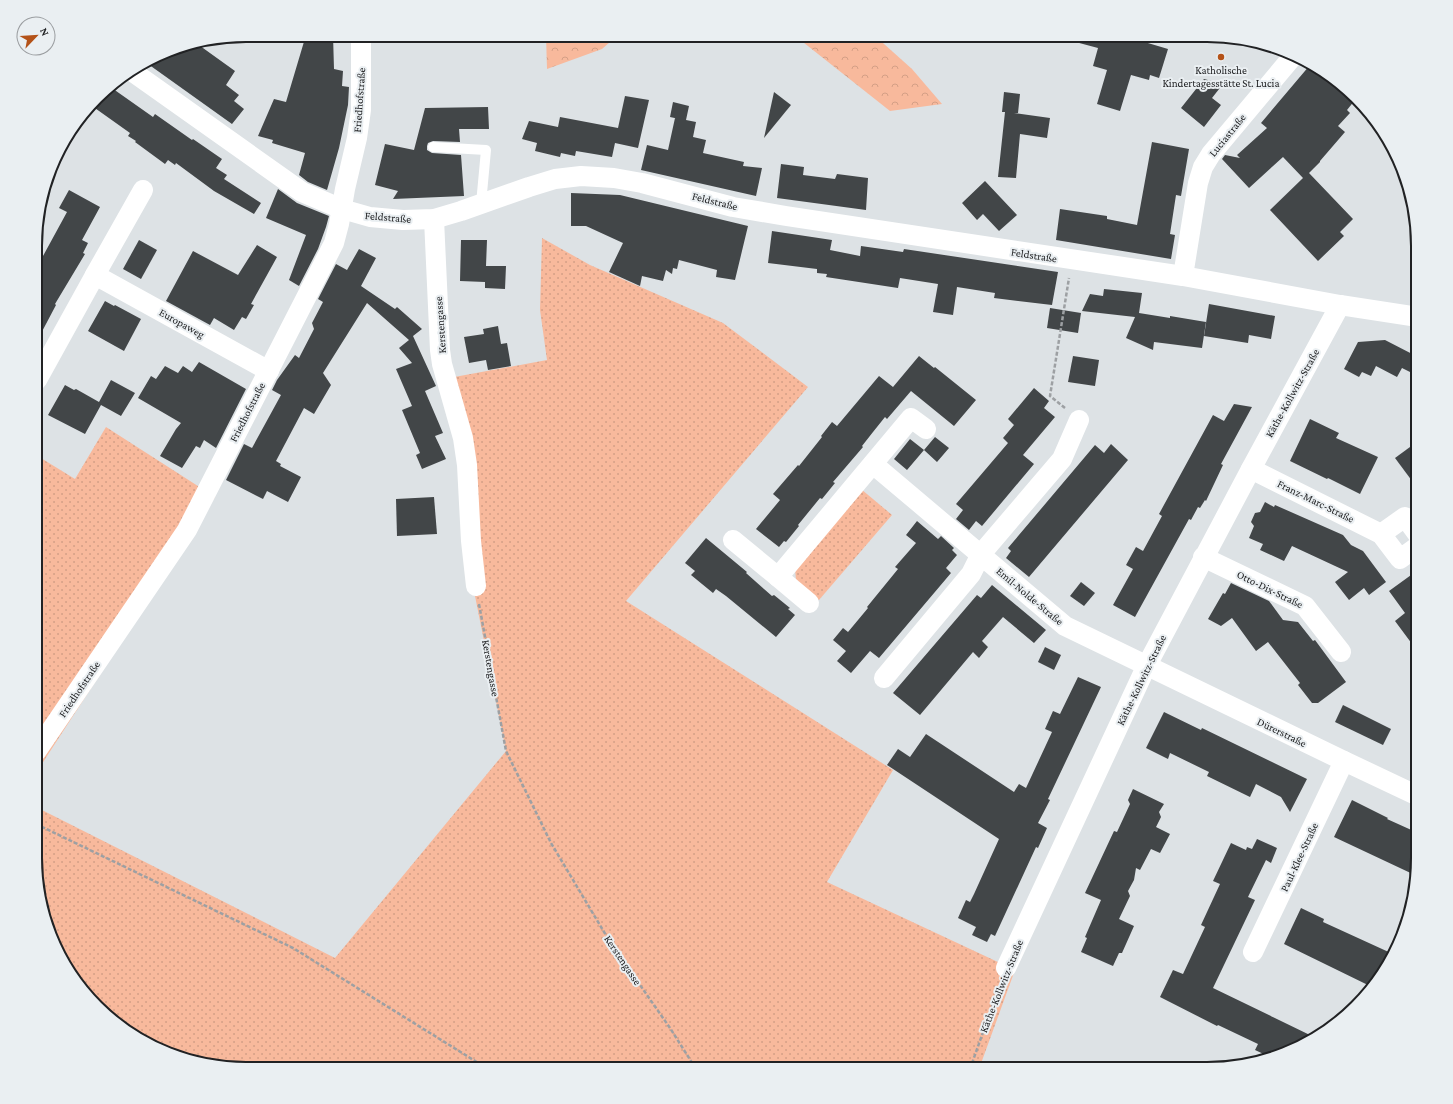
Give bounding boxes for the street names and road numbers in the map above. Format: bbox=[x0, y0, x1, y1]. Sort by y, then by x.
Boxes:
street label: Friedhofstraße bbox=[351, 67, 367, 133]
street label: Luciastraße bbox=[1206, 111, 1248, 159]
street label: Feldstraße bbox=[691, 190, 739, 212]
street label: Feldstraße bbox=[364, 209, 412, 225]
street label: Feldstraße bbox=[1010, 245, 1058, 265]
street label: Kerstengasse bbox=[432, 296, 449, 354]
street label: Europaweg bbox=[157, 306, 207, 342]
street label: Käthe-Kollwitz-Straße bbox=[1263, 347, 1321, 439]
street label: Friedhofstraße bbox=[227, 380, 267, 444]
street label: Franz-Marc-Straße bbox=[1276, 477, 1356, 525]
street label: Emil-Nolde-Straße bbox=[994, 565, 1066, 627]
street label: Otto-Dix-Straße bbox=[1235, 568, 1305, 610]
street label: Käthe-Kollwitz-Straße bbox=[1114, 633, 1168, 727]
street label: Kerstengasse bbox=[479, 639, 502, 698]
street label: Friedhofstraße bbox=[56, 659, 102, 719]
street label: Dürerstraße bbox=[1255, 715, 1309, 749]
street label: Paul-Klee-Straße bbox=[1278, 820, 1320, 893]
street label: Kerstengasse bbox=[601, 933, 644, 988]
street label: Käthe-Kollwitz-Straße bbox=[977, 938, 1025, 1034]

